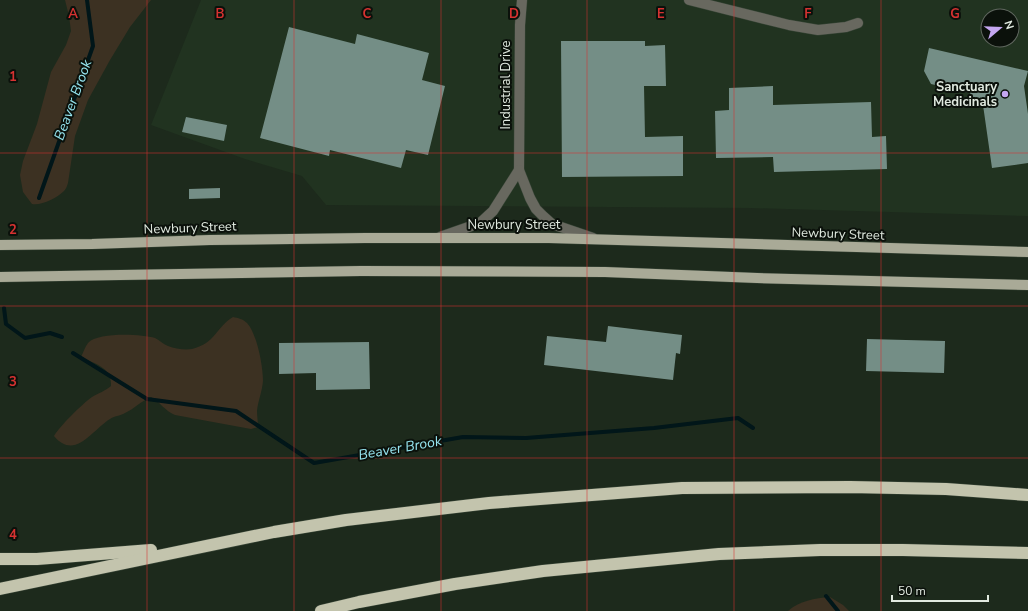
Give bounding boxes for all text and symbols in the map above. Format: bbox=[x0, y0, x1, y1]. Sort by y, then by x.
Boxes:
text: A bbox=[68, 5, 78, 23]
text: B bbox=[216, 5, 225, 23]
text: C bbox=[363, 5, 372, 23]
text: D bbox=[509, 5, 519, 23]
text: E bbox=[657, 5, 665, 23]
text: F bbox=[804, 5, 812, 23]
text: G bbox=[950, 5, 960, 23]
north arrow bbox=[980, 8, 1020, 48]
text: N bbox=[1001, 19, 1017, 31]
street label: Industrial Drive bbox=[497, 40, 515, 129]
water label: Beaver Brook bbox=[50, 56, 97, 143]
text: 1 bbox=[9, 68, 17, 86]
place label: Sanctuary Medicinals bbox=[933, 78, 997, 111]
marker: Sanctuary Medicinals bbox=[1000, 89, 1010, 99]
street label: Newbury Street bbox=[468, 216, 561, 234]
street label: Newbury Street bbox=[143, 217, 237, 239]
text: 2 bbox=[9, 221, 17, 239]
street label: Newbury Street bbox=[791, 223, 885, 245]
text: 3 bbox=[9, 373, 17, 391]
water label: Beaver Brook bbox=[357, 431, 444, 465]
text: 4 bbox=[9, 526, 17, 544]
scale bar bbox=[892, 577, 988, 603]
text: 50 m bbox=[898, 583, 926, 599]

